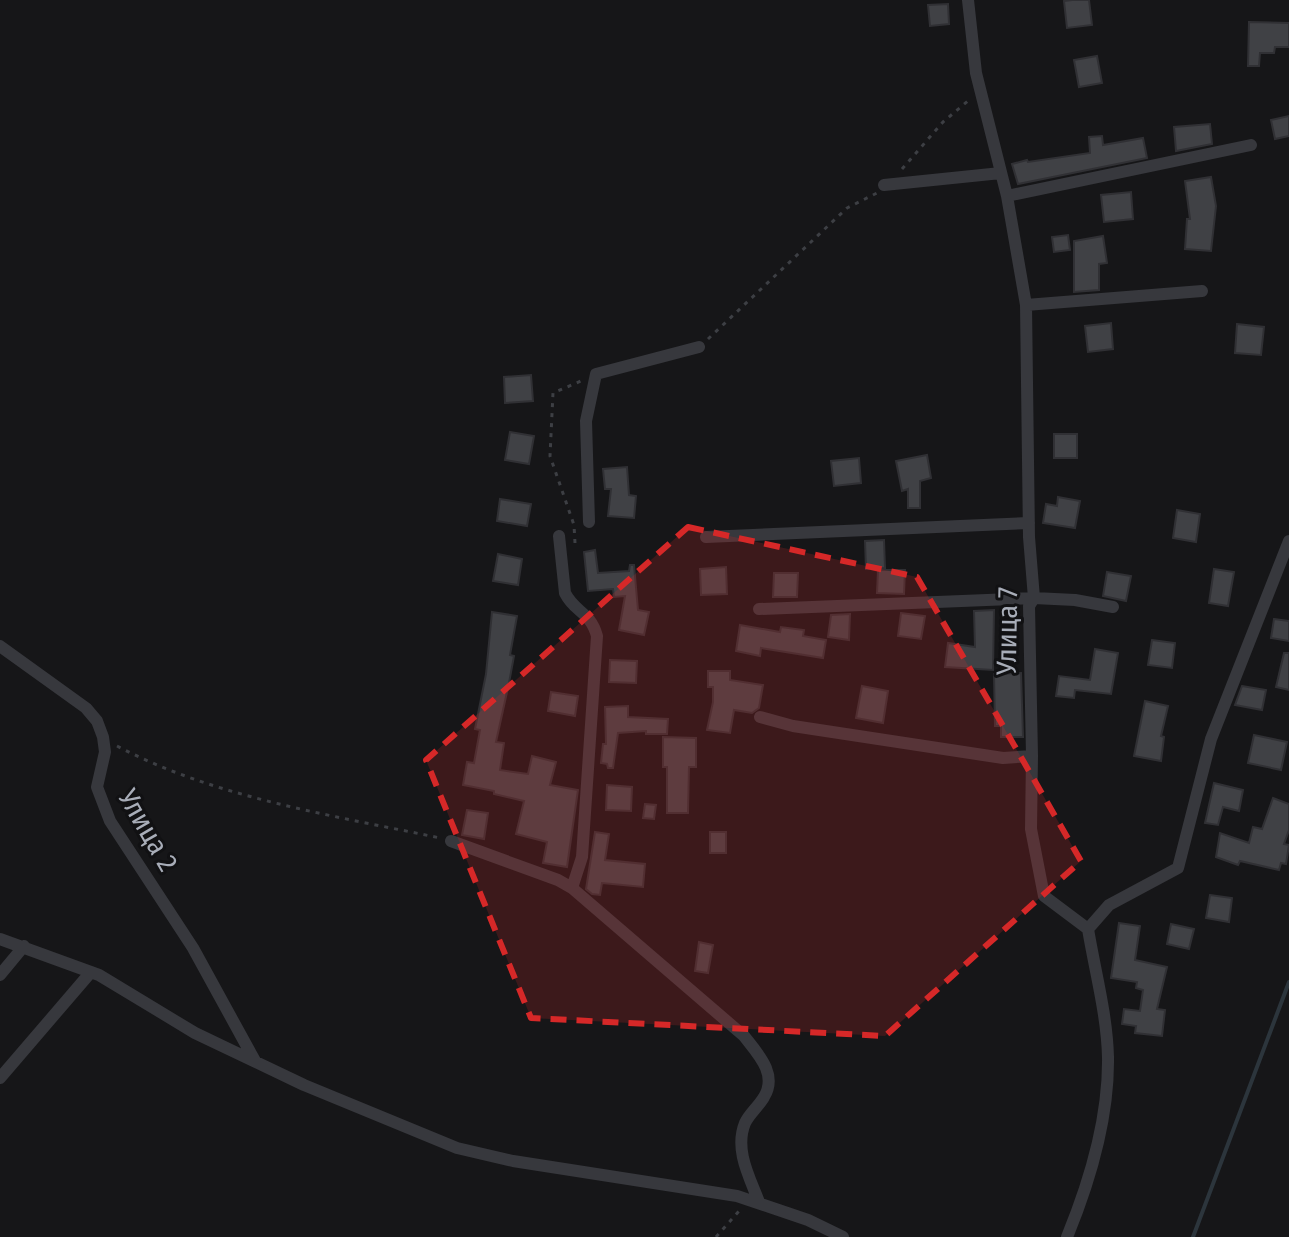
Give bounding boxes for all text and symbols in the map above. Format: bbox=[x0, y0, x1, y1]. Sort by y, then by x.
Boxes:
street label: Улица 7 bbox=[990, 587, 1024, 676]
street label: Улица 2 bbox=[111, 782, 185, 877]

